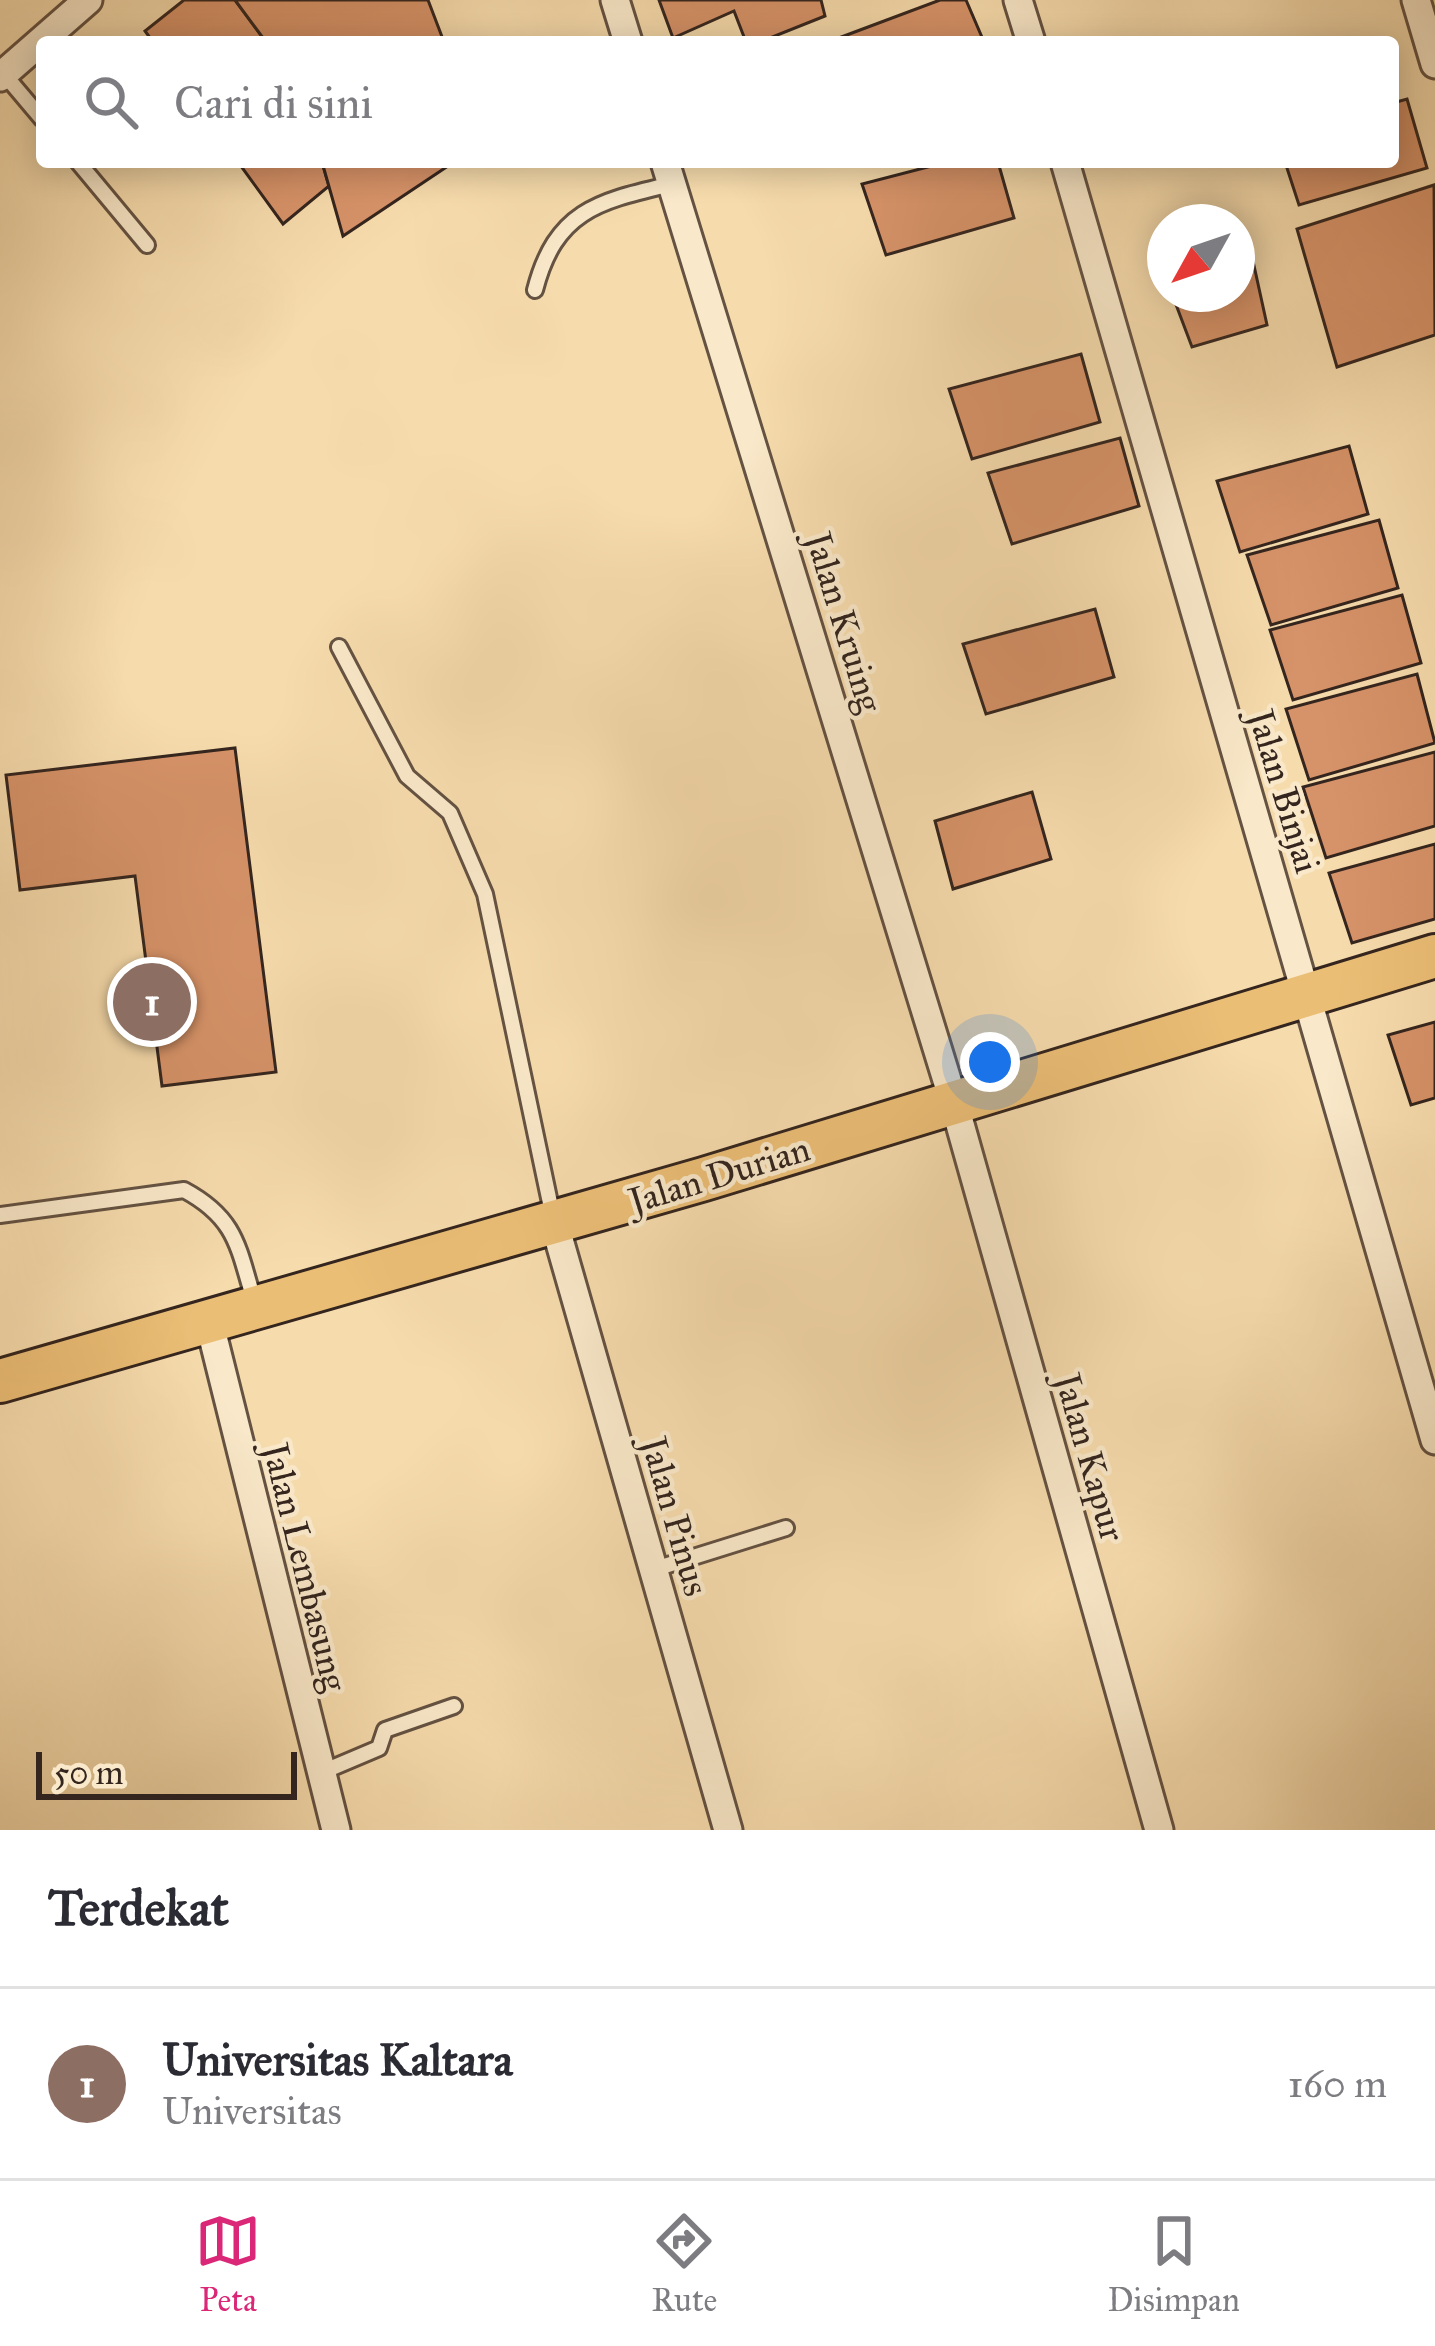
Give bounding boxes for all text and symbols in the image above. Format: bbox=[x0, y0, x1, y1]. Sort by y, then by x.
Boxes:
search box bbox=[36, 36, 1399, 168]
icon: search bbox=[78, 69, 144, 135]
text: Cari di sini bbox=[174, 75, 373, 130]
north arrow bbox=[1147, 204, 1255, 312]
street label: Jalan Kruing bbox=[795, 523, 892, 718]
street label: Jalan Binjai bbox=[1237, 701, 1330, 878]
pin: 1 bbox=[113, 957, 191, 1047]
your location bbox=[960, 1032, 1020, 1092]
street label: Jalan Durian bbox=[620, 1127, 815, 1224]
street label: Jalan Kapur bbox=[1044, 1364, 1135, 1547]
street label: Jalan Pinus bbox=[630, 1428, 719, 1601]
street label: Jalan Lembasung bbox=[252, 1435, 357, 1696]
scale bar bbox=[36, 1746, 297, 1799]
text: 50 m bbox=[54, 1753, 123, 1793]
text: Terdekat bbox=[48, 1877, 229, 1939]
text: Universitas Kaltara bbox=[162, 2032, 513, 2087]
text: 1 bbox=[79, 2060, 95, 2108]
text: 160 m bbox=[1288, 2060, 1387, 2108]
text: Universitas bbox=[162, 2087, 342, 2135]
tab: Peta bbox=[195, 2208, 261, 2320]
tab: Rute bbox=[651, 2208, 717, 2320]
tab: Disimpan bbox=[1108, 2208, 1240, 2320]

